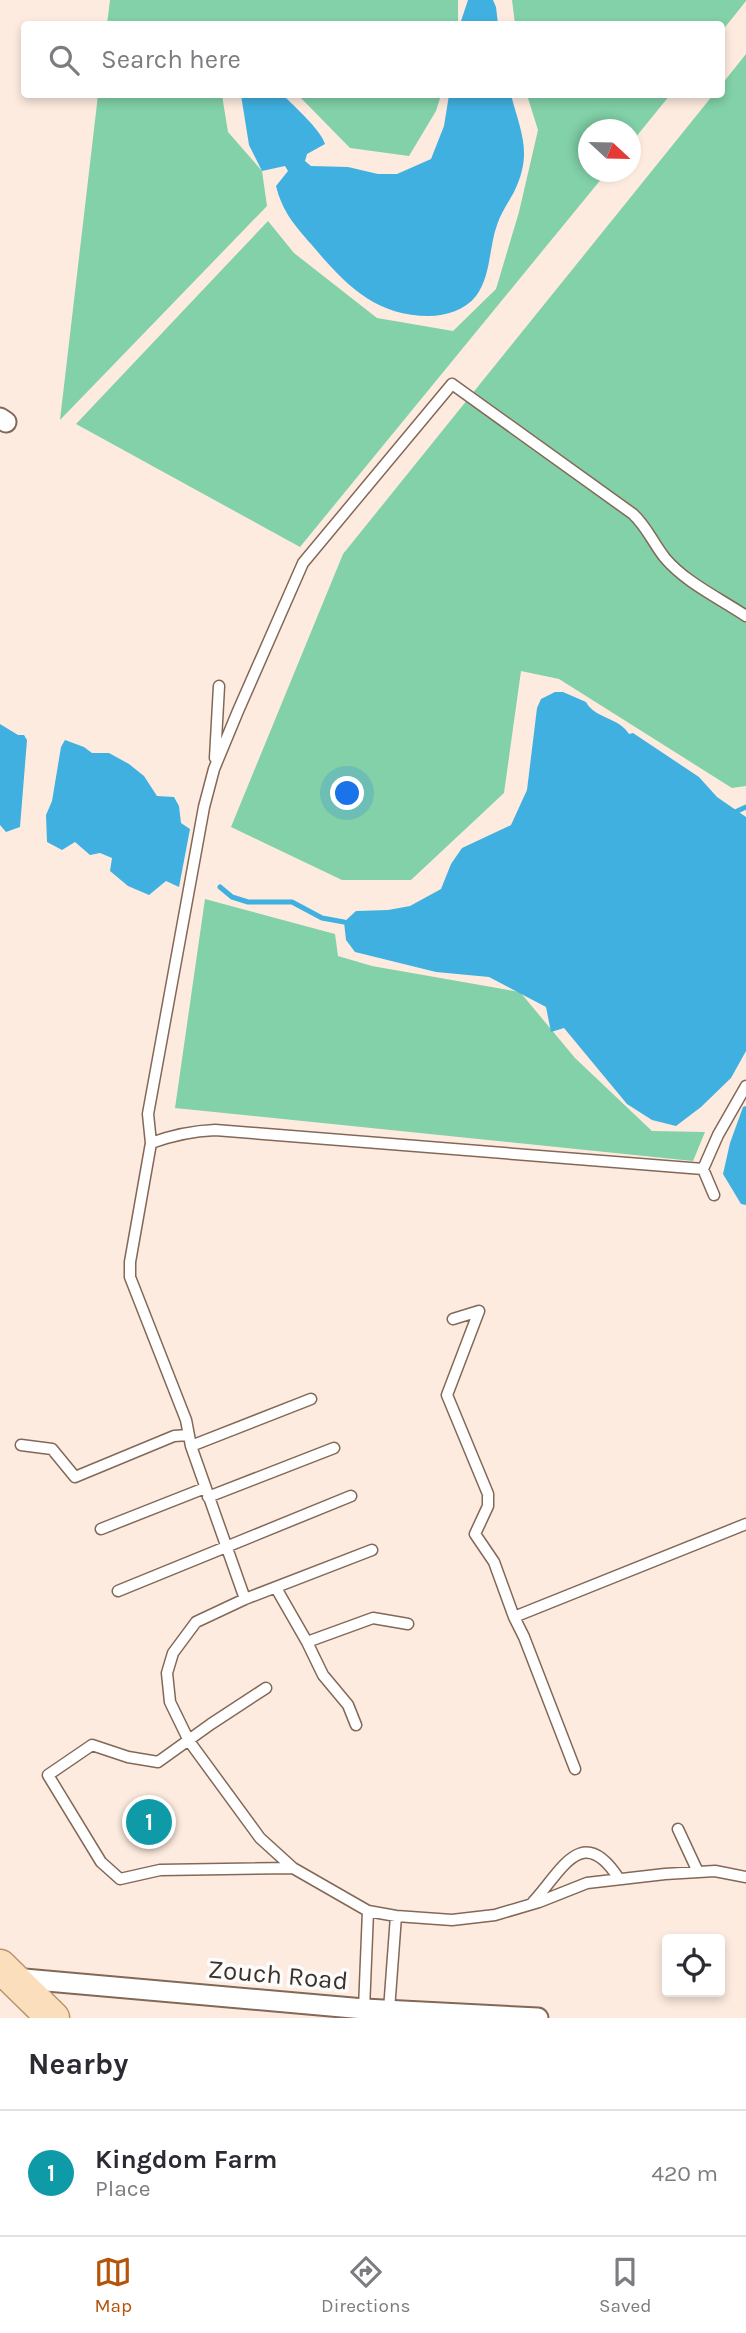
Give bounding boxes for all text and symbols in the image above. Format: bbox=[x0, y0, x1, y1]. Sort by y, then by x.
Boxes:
search box bbox=[21, 21, 725, 98]
icon: search bbox=[45, 41, 83, 79]
text: Search here bbox=[101, 44, 241, 75]
north arrow bbox=[578, 119, 641, 182]
your location bbox=[330, 776, 364, 810]
pin: 1 bbox=[126, 1796, 172, 1848]
map controls bbox=[662, 1934, 725, 1997]
button: locate bbox=[662, 1934, 725, 1997]
street label: Zouch Road bbox=[207, 1953, 349, 1997]
text: Nearby bbox=[28, 2046, 128, 2082]
text: Kingdom Farm bbox=[95, 2144, 277, 2175]
text: 1 bbox=[47, 2160, 55, 2187]
text: 420 m bbox=[651, 2160, 718, 2187]
text: Place bbox=[95, 2175, 151, 2202]
tab: Map bbox=[94, 2253, 132, 2317]
tab: Directions bbox=[321, 2253, 410, 2317]
tab: Saved bbox=[599, 2253, 652, 2317]

